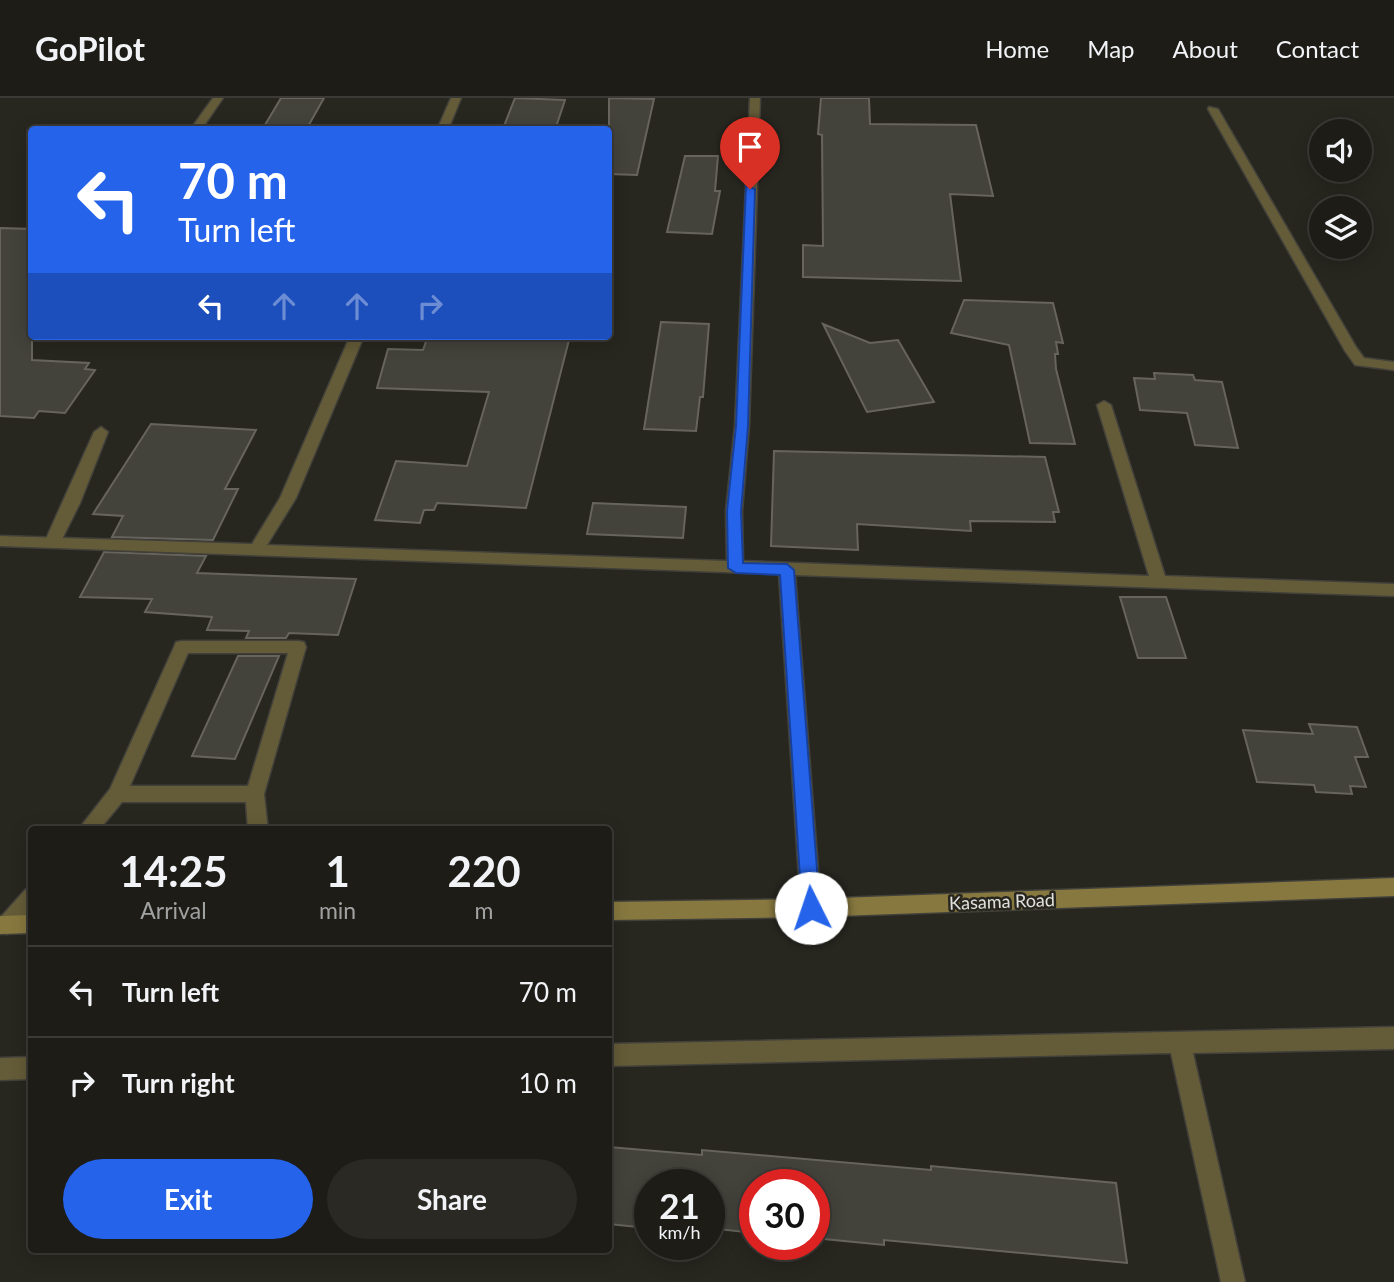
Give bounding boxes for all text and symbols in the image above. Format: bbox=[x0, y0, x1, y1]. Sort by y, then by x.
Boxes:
text: GoPilot bbox=[35, 28, 145, 68]
text: Home bbox=[985, 34, 1049, 63]
text: Map bbox=[1087, 34, 1135, 63]
text: About bbox=[1173, 34, 1238, 63]
text: Contact bbox=[1276, 34, 1359, 63]
pin bbox=[720, 117, 780, 189]
map controls bbox=[1309, 119, 1372, 259]
button: sound bbox=[1309, 119, 1372, 182]
icon: arrive bbox=[731, 128, 769, 166]
text: 70 m bbox=[178, 151, 288, 209]
icon: left bbox=[63, 154, 154, 245]
button: layers bbox=[1309, 196, 1372, 259]
text: Turn left bbox=[178, 210, 295, 249]
icon: left bbox=[192, 287, 230, 325]
icon: ahead bbox=[265, 287, 303, 325]
icon: ahead bbox=[338, 287, 376, 325]
icon: right bbox=[411, 287, 449, 325]
text: 14:25 bbox=[119, 846, 228, 896]
text: 1 bbox=[325, 846, 350, 896]
text: 220 bbox=[448, 846, 521, 896]
position arrow bbox=[774, 871, 848, 945]
street label: Kasama Road bbox=[949, 888, 1055, 914]
text: Arrival bbox=[140, 896, 207, 924]
text: min bbox=[319, 896, 356, 924]
text: m bbox=[475, 896, 494, 924]
icon: left bbox=[63, 973, 101, 1011]
text: Turn left bbox=[122, 976, 219, 1008]
text: 70 m bbox=[519, 976, 577, 1008]
icon: right bbox=[63, 1064, 101, 1102]
text: Turn right bbox=[122, 1067, 235, 1099]
text: 10 m bbox=[519, 1067, 577, 1099]
button: Exit bbox=[63, 1159, 313, 1239]
button: Share bbox=[327, 1159, 577, 1239]
speed limit sign: 30 bbox=[739, 1169, 830, 1260]
text: 21 bbox=[659, 1184, 700, 1226]
text: km/h bbox=[658, 1221, 701, 1243]

